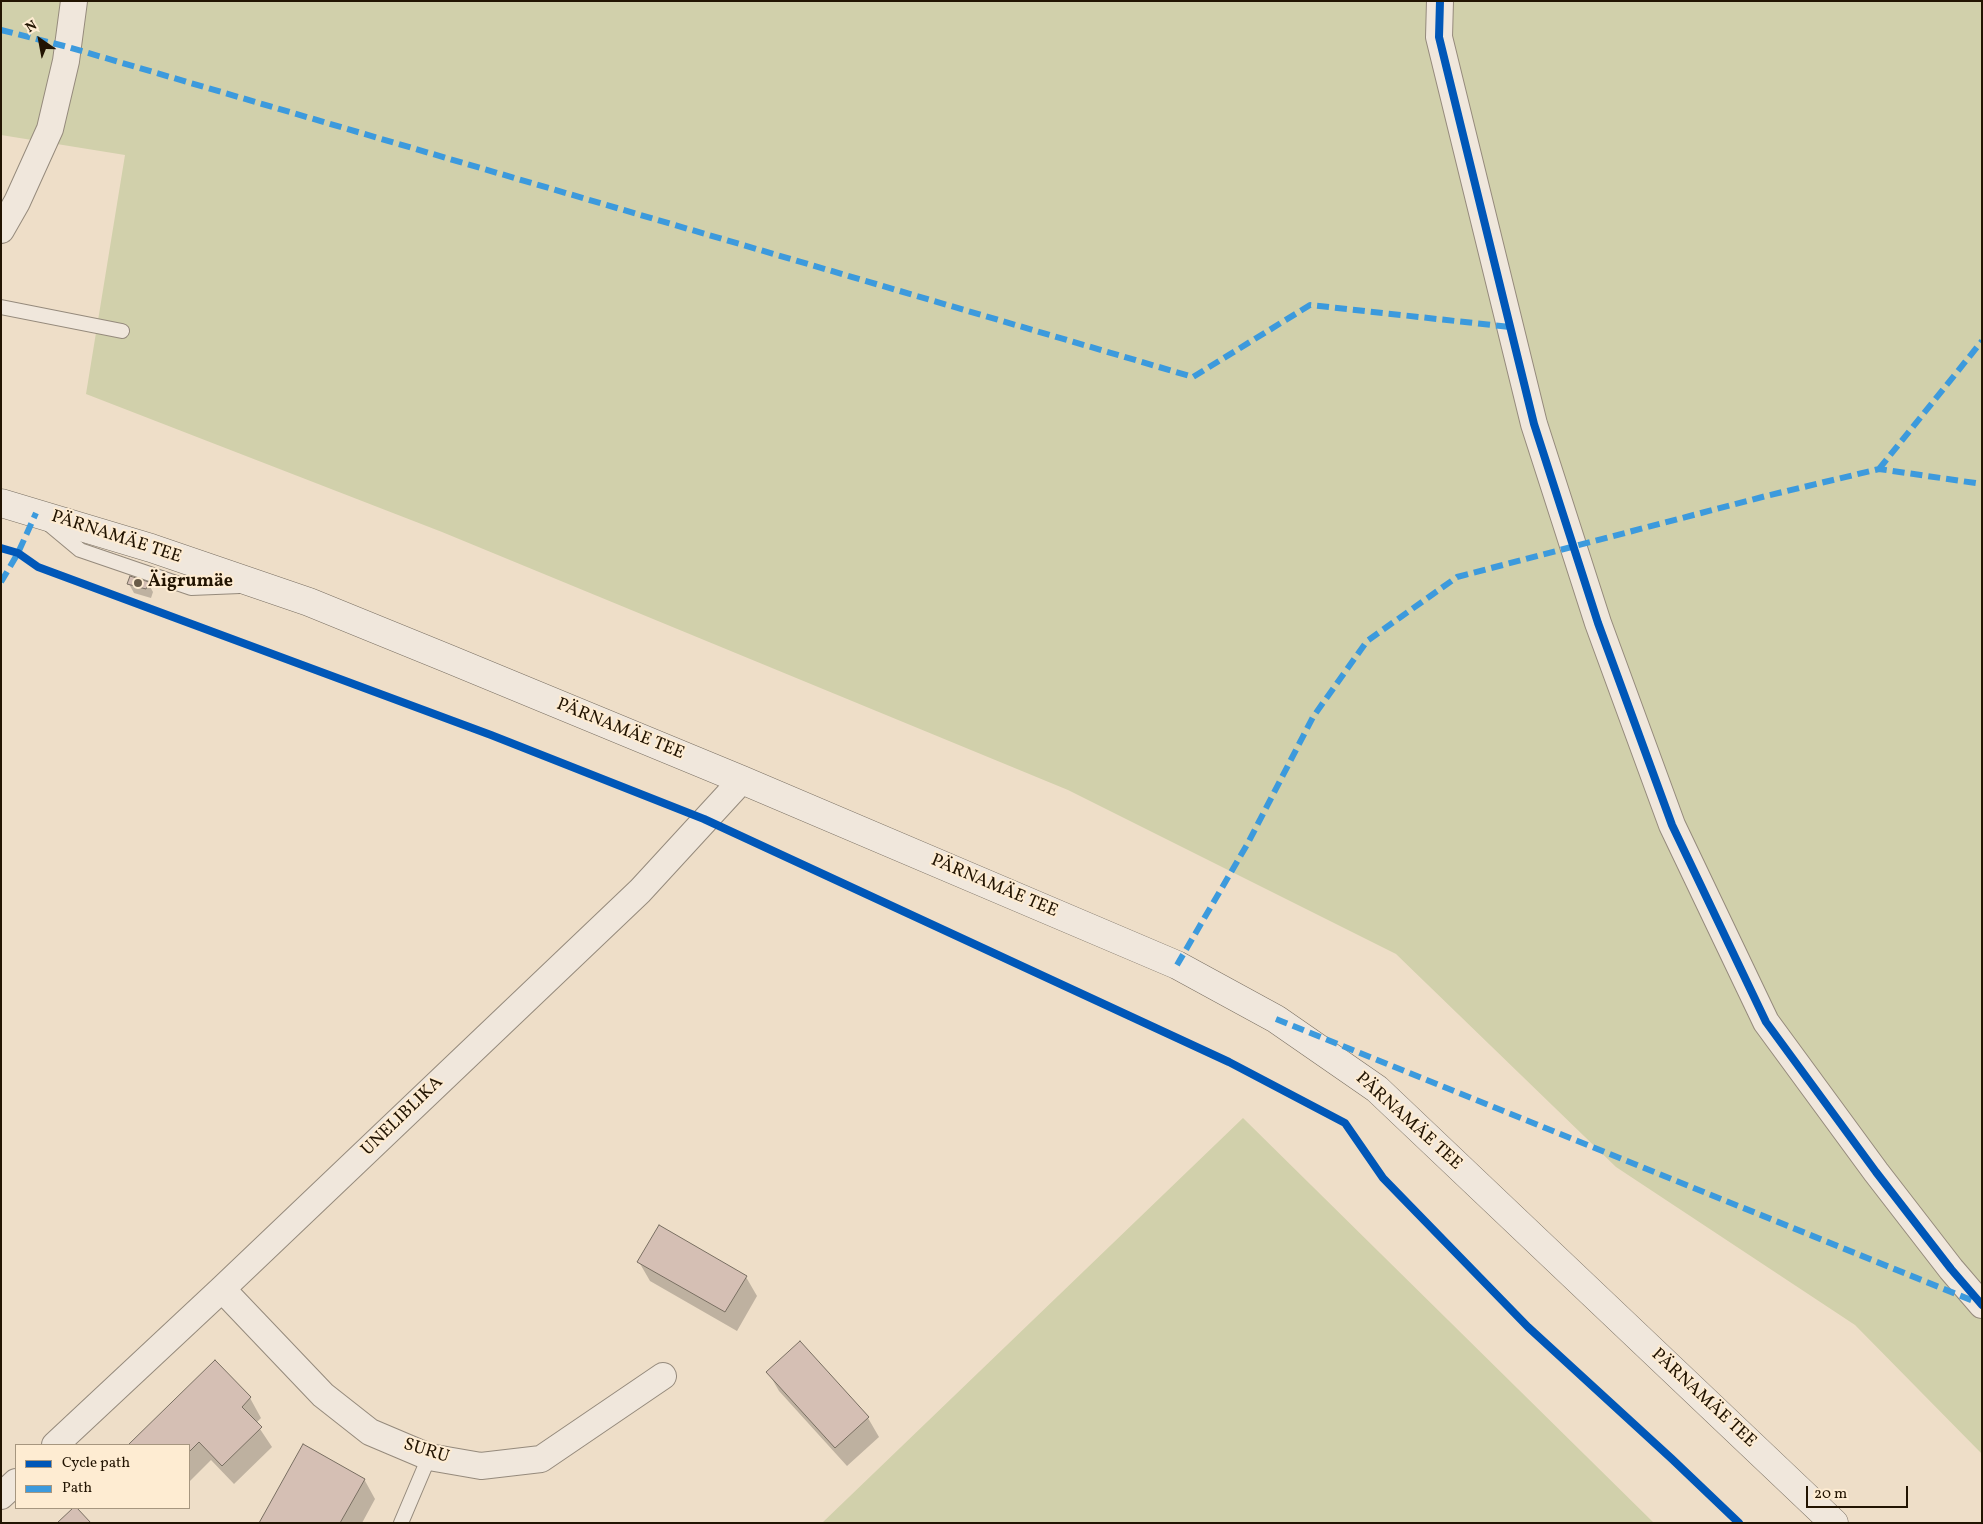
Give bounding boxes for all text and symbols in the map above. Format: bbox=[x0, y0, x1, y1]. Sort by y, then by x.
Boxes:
north arrow bbox=[15, 15, 65, 65]
text: N bbox=[22, 16, 41, 38]
street label: PÄRNAMÄE TEE bbox=[48, 507, 184, 569]
place label: Äigrumäe bbox=[148, 572, 233, 594]
marker: Äigrumäe bbox=[132, 577, 144, 589]
street label: PÄRNAMÄE TEE bbox=[553, 695, 687, 765]
street label: PÄRNAMÄE TEE bbox=[927, 851, 1061, 923]
street label: PÄRNAMÄE TEE bbox=[1350, 1069, 1466, 1175]
street label: UNELIBLIKA bbox=[358, 1073, 448, 1161]
street label: PÄRNAMÄE TEE bbox=[1646, 1345, 1760, 1453]
street label: SURU bbox=[401, 1435, 451, 1469]
legend bbox=[15, 1444, 190, 1509]
text: Cycle path bbox=[62, 1453, 130, 1474]
scale bar bbox=[1808, 1476, 1910, 1508]
text: Path bbox=[62, 1478, 92, 1499]
text: 20 m bbox=[1814, 1484, 1847, 1505]

